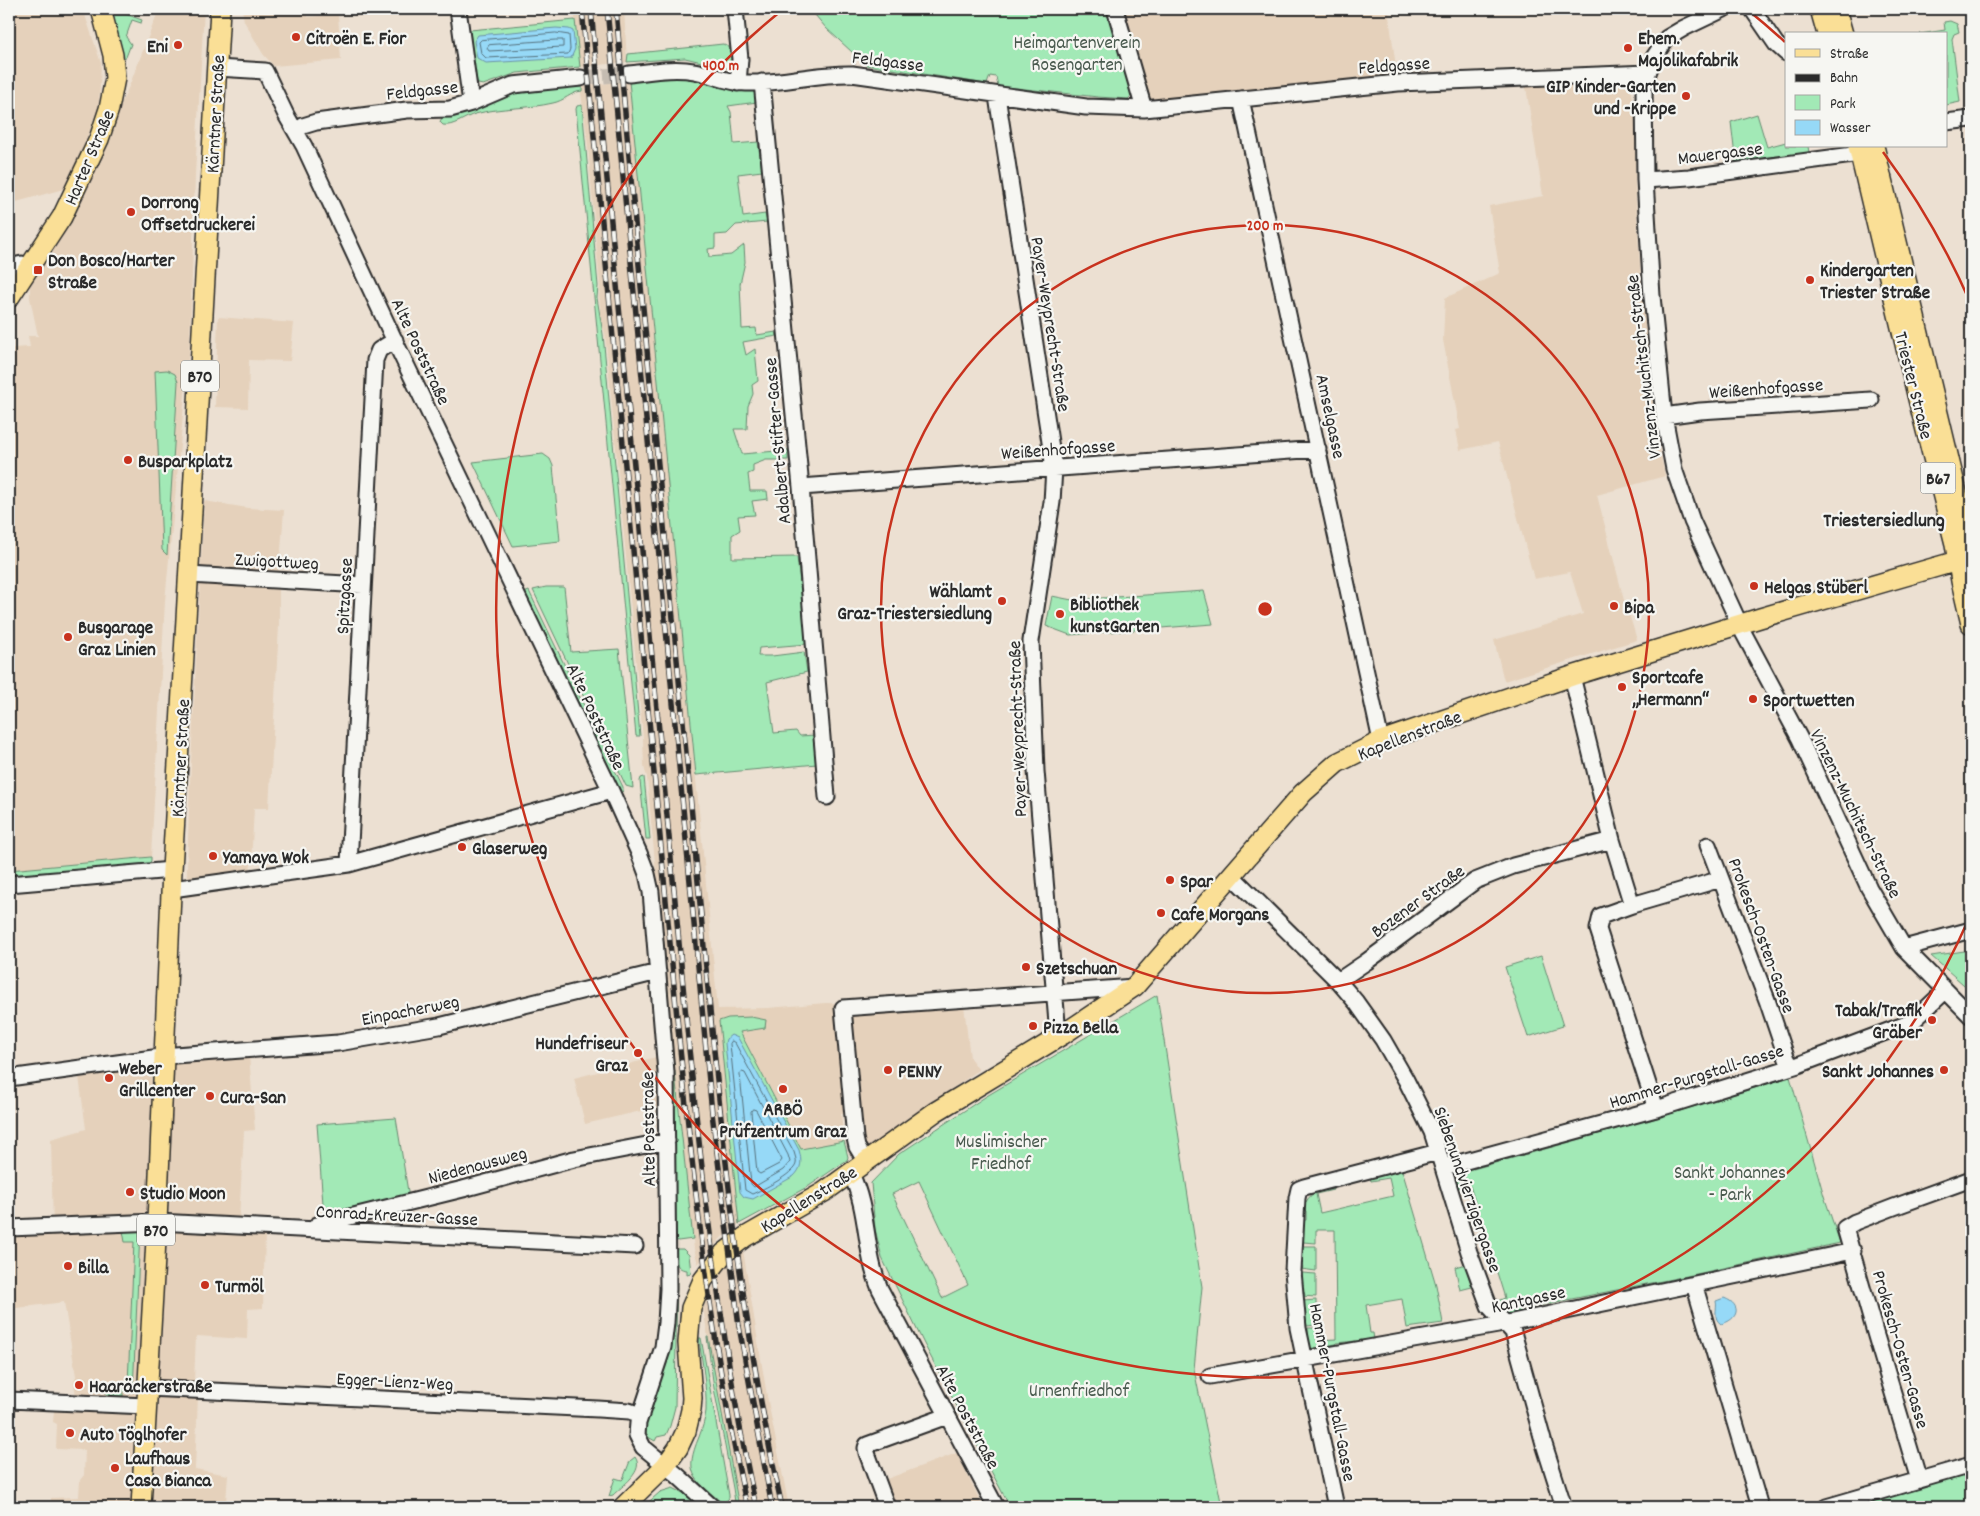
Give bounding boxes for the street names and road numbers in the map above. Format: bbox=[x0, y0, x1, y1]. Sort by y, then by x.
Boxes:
street label: Feldgasse bbox=[850, 46, 925, 81]
street label: Feldgasse bbox=[1357, 52, 1431, 83]
street label: Kärntner Straße bbox=[201, 54, 234, 174]
street label: Feldgasse bbox=[385, 75, 460, 110]
street label: Harter Straße bbox=[59, 107, 123, 210]
street label: Mauergasse bbox=[1676, 137, 1764, 174]
street label: Payer-Weyprecht-Straße bbox=[1021, 235, 1076, 414]
street label: Vinzenz-Muchitsch-Straße bbox=[1621, 273, 1670, 460]
street label: Alte Poststraße bbox=[382, 295, 455, 410]
street label: Triester Straße bbox=[1885, 329, 1938, 442]
street label: Adalbert-Stifter-Gasse bbox=[759, 356, 800, 525]
road number: B70 bbox=[181, 361, 219, 392]
street label: Amselgasse bbox=[1306, 372, 1351, 462]
street label: Weißenhofgasse bbox=[1708, 373, 1824, 408]
street label: Weißenhofgasse bbox=[1000, 434, 1116, 469]
road number: B67 bbox=[1920, 462, 1956, 493]
street label: Zwigottweg bbox=[234, 548, 319, 579]
street label: Spitzgasse bbox=[331, 557, 362, 635]
street label: Payer-Weyprecht-Straße bbox=[1003, 640, 1036, 818]
street label: Alte Poststraße bbox=[557, 660, 630, 775]
street label: Kärntner Straße bbox=[166, 698, 199, 818]
street label: Kapellenstraße bbox=[1354, 705, 1466, 769]
street label: Vinzenz-Muchitsch-Straße bbox=[1801, 725, 1907, 904]
street label: Prokesch-Osten-Gasse bbox=[1719, 855, 1800, 1018]
street label: Bozener Straße bbox=[1366, 859, 1472, 946]
street label: Einpacherweg bbox=[359, 990, 462, 1035]
street label: Hammer-Purgstall-Gasse bbox=[1606, 1039, 1788, 1118]
street label: Alte Poststraße bbox=[636, 1071, 665, 1187]
street label: Siebenundvierzigergasse bbox=[1425, 1103, 1507, 1277]
street label: Niedenausweg bbox=[425, 1141, 530, 1194]
street label: Kapellenstraße bbox=[756, 1161, 863, 1241]
street label: Conrad-Kreuzer-Gasse bbox=[315, 1200, 479, 1235]
road number: B70 bbox=[137, 1214, 175, 1246]
street label: Prokesch-Osten-Gasse bbox=[1863, 1268, 1934, 1432]
street label: Kantgasse bbox=[1489, 1280, 1568, 1322]
street label: Hammer-Purgstall-Gasse bbox=[1300, 1301, 1361, 1484]
street label: Alte Poststraße bbox=[927, 1361, 1005, 1475]
street label: Egger-Lienz-Weg bbox=[336, 1367, 454, 1400]

